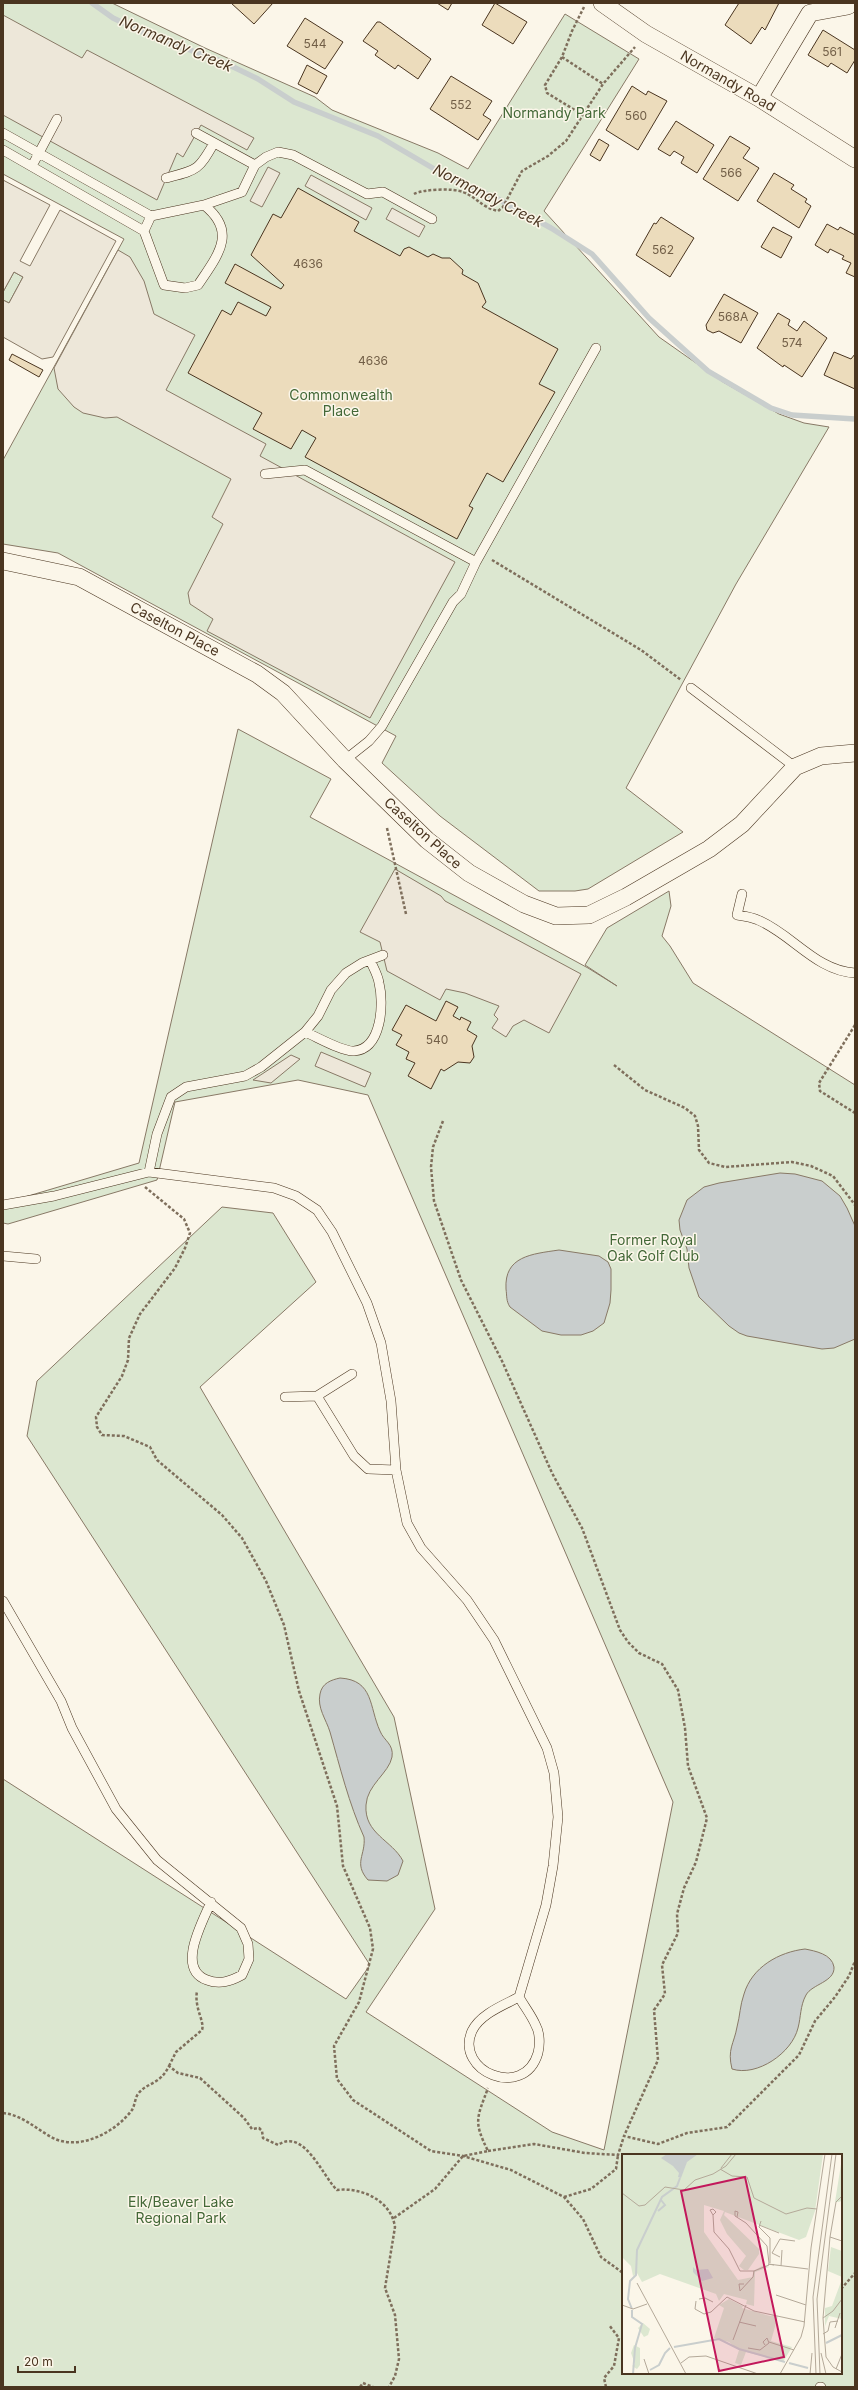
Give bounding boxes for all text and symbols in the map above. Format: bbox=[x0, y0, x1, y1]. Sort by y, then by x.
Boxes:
water label: Normandy Creek bbox=[117, 11, 236, 76]
house number: 544 bbox=[304, 36, 327, 51]
house number: 561 bbox=[822, 44, 842, 59]
street label: Normandy Road bbox=[678, 46, 779, 115]
house number: 552 bbox=[450, 97, 472, 112]
park label: Normandy Park bbox=[502, 104, 606, 121]
house number: 560 bbox=[625, 108, 647, 123]
water label: Normandy Creek bbox=[430, 160, 547, 232]
house number: 566 bbox=[720, 165, 742, 180]
house number: 562 bbox=[652, 242, 674, 257]
house number: 4636 bbox=[293, 256, 323, 271]
house number: 568A bbox=[718, 309, 748, 324]
house number: 574 bbox=[781, 335, 803, 350]
house number: 4636 bbox=[358, 353, 388, 368]
park label: Commonwealth Place bbox=[289, 386, 393, 419]
street label: Caselton Place bbox=[128, 598, 223, 659]
street label: Caselton Place bbox=[381, 793, 466, 872]
house number: 540 bbox=[426, 1032, 448, 1047]
park label: Former Royal Oak Golf Club bbox=[607, 1231, 699, 1264]
inset map bbox=[622, 2154, 842, 2374]
park label: Elk/Beaver Lake Regional Park bbox=[128, 2193, 234, 2226]
scale bar bbox=[18, 2348, 75, 2374]
text: 20 m bbox=[24, 2354, 53, 2369]

